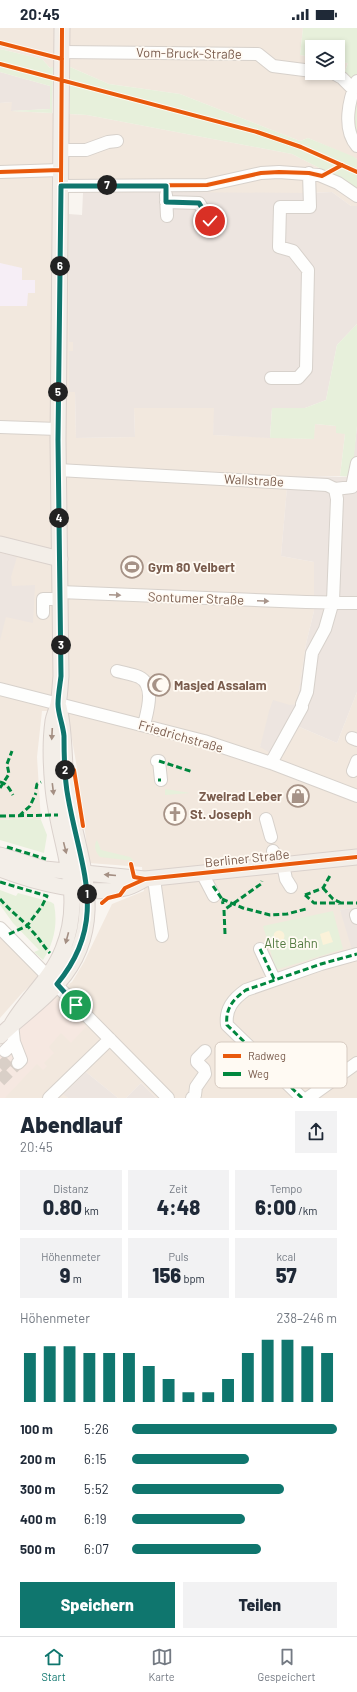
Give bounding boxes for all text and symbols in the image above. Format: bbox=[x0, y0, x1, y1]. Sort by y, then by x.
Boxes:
text: 20:45 bbox=[20, 5, 60, 23]
map controls bbox=[305, 40, 345, 80]
button: layers bbox=[305, 40, 345, 80]
street label: Vom-Bruck-Straße bbox=[136, 44, 242, 62]
pin: 7 bbox=[97, 175, 117, 195]
text: 7 bbox=[104, 178, 110, 191]
pin bbox=[193, 204, 227, 238]
icon: check bbox=[199, 210, 221, 232]
pin: 6 bbox=[50, 256, 70, 276]
text: 6 bbox=[57, 259, 63, 272]
pin: 5 bbox=[48, 382, 68, 402]
text: 5 bbox=[55, 385, 61, 398]
street label: Wallstraße bbox=[224, 470, 284, 490]
pin: 4 bbox=[49, 508, 69, 528]
text: 4 bbox=[56, 511, 62, 524]
sports icon: Gym 80 Velbert bbox=[119, 554, 145, 580]
place label: Gym 80 Velbert bbox=[148, 559, 235, 575]
street label: Sontumer Straße bbox=[148, 588, 244, 608]
one-way arrow bbox=[109, 591, 121, 598]
one-way arrow bbox=[257, 597, 269, 604]
pin: 3 bbox=[51, 635, 71, 655]
text: 3 bbox=[58, 638, 64, 651]
mosque icon: Masjed Assalam bbox=[146, 672, 172, 698]
place label: Masjed Assalam bbox=[174, 677, 267, 693]
street label: Friedrichstraße bbox=[137, 716, 225, 756]
one-way arrow bbox=[48, 728, 55, 741]
pin: 2 bbox=[55, 760, 75, 780]
text: 2 bbox=[62, 763, 68, 776]
one-way arrow bbox=[50, 783, 57, 795]
shop icon: Zweirad Leber bbox=[285, 783, 311, 809]
place label: Zweirad Leber bbox=[199, 788, 282, 804]
church icon: St. Joseph bbox=[162, 801, 188, 827]
place label: St. Joseph bbox=[190, 806, 252, 822]
one-way arrow bbox=[63, 842, 69, 855]
street label: Berliner Straße bbox=[204, 846, 290, 870]
one-way arrow bbox=[104, 872, 116, 879]
pin: 1 bbox=[77, 884, 97, 904]
text: 1 bbox=[85, 887, 89, 900]
one-way arrow bbox=[63, 932, 69, 944]
park label: Alte Bahn bbox=[264, 935, 318, 951]
pin bbox=[59, 988, 93, 1022]
icon: arrive bbox=[65, 994, 87, 1016]
legend bbox=[215, 1042, 347, 1088]
text: Radweg bbox=[248, 1049, 286, 1062]
text: Weg bbox=[248, 1067, 269, 1080]
text: Abendlauf bbox=[20, 1111, 123, 1137]
button: share bbox=[295, 1111, 337, 1153]
text: 20:45 bbox=[20, 1139, 53, 1155]
text: Distanz bbox=[53, 1182, 89, 1195]
text: Zeit bbox=[169, 1182, 188, 1195]
text: Tempo bbox=[270, 1182, 302, 1195]
text: 0.80 bbox=[43, 1195, 82, 1219]
text: 4:48 bbox=[157, 1195, 200, 1219]
text: 6:00 bbox=[255, 1195, 296, 1219]
text: km bbox=[82, 1204, 99, 1217]
text: /km bbox=[296, 1204, 317, 1217]
text: Höhenmeter bbox=[41, 1250, 100, 1263]
text: Puls bbox=[168, 1250, 189, 1263]
text: kcal bbox=[277, 1250, 296, 1263]
text: 9 bbox=[60, 1263, 71, 1287]
text: 156 bbox=[152, 1263, 181, 1287]
text: 57 bbox=[276, 1263, 297, 1287]
text: m bbox=[71, 1272, 82, 1285]
text: bpm bbox=[181, 1272, 205, 1285]
text: Höhenmeter bbox=[20, 1310, 90, 1326]
text: 238–246 m bbox=[277, 1310, 337, 1326]
text: 100 m bbox=[20, 1421, 53, 1437]
text: 5:26 bbox=[84, 1421, 109, 1437]
text: 200 m bbox=[20, 1451, 56, 1467]
text: 6:15 bbox=[84, 1451, 106, 1467]
text: 300 m bbox=[20, 1481, 55, 1497]
text: 5:52 bbox=[84, 1481, 109, 1497]
text: 400 m bbox=[20, 1511, 56, 1527]
text: 6:19 bbox=[84, 1511, 106, 1527]
text: 500 m bbox=[20, 1541, 55, 1557]
text: 6:07 bbox=[84, 1541, 109, 1557]
button: Speichern bbox=[20, 1582, 175, 1628]
button: Teilen bbox=[183, 1582, 337, 1628]
tab: Start bbox=[41, 1646, 66, 1683]
tab: Karte bbox=[148, 1646, 175, 1683]
tab: Gespeichert bbox=[258, 1646, 316, 1683]

